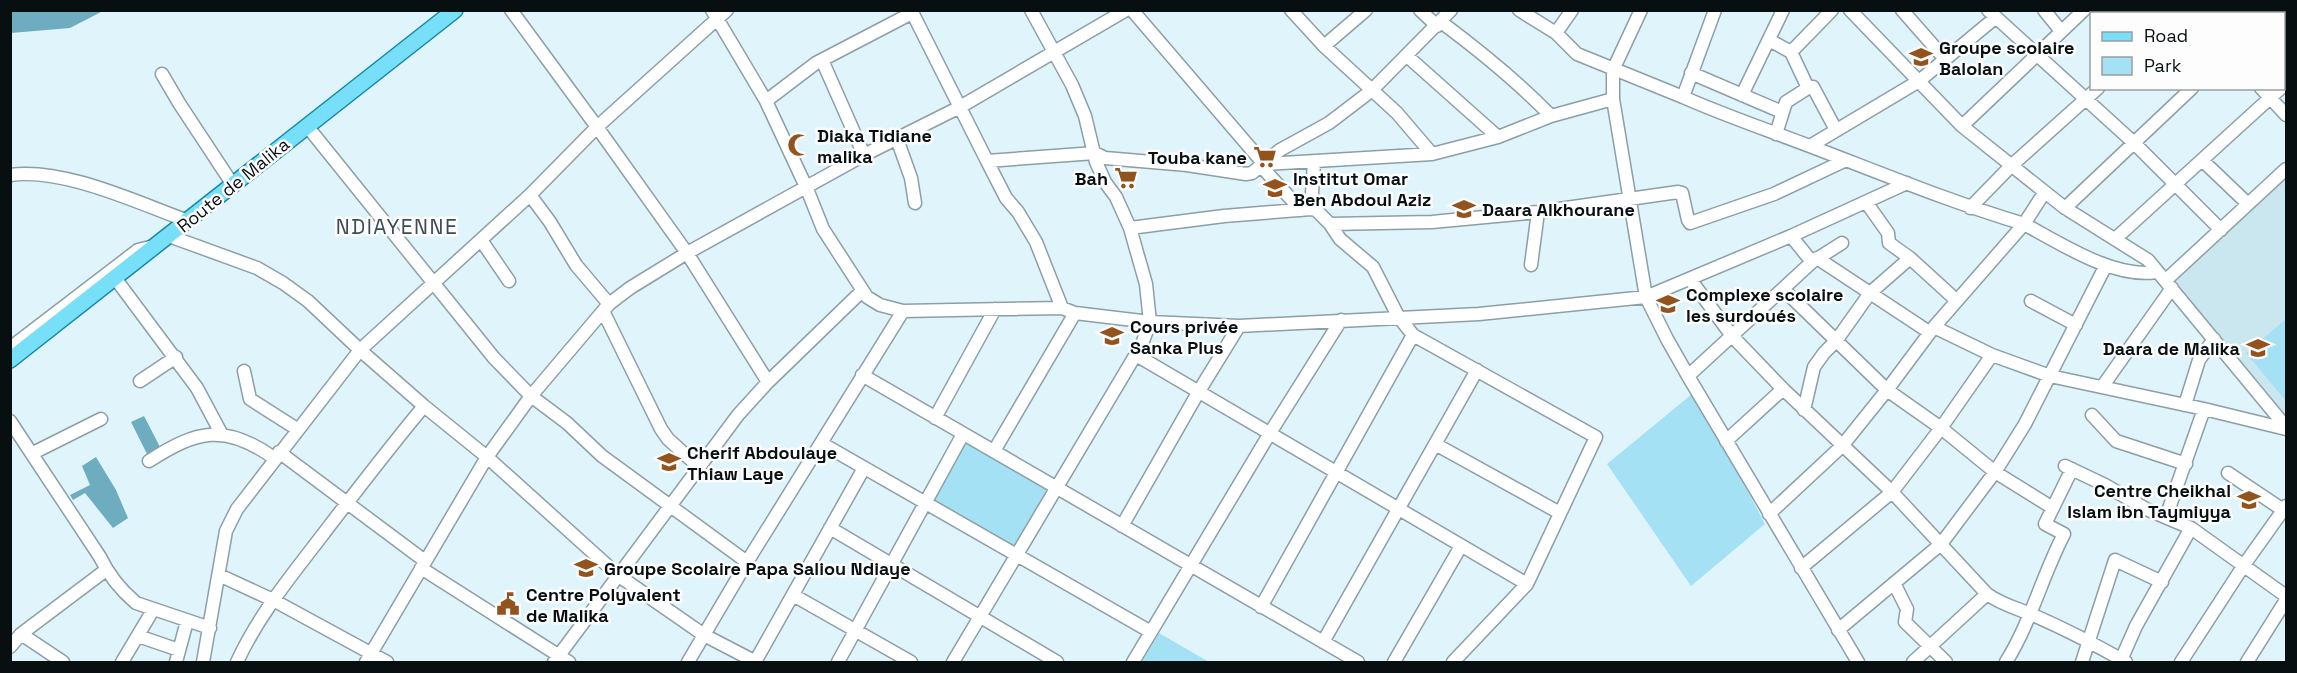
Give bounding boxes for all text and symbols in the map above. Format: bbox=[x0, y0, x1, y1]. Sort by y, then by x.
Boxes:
legend bbox=[2090, 12, 2285, 90]
text: Road bbox=[2144, 24, 2188, 47]
place label: Groupe scolaire Balolan bbox=[1939, 36, 2074, 80]
school or university icon: Groupe scolaire Balolan bbox=[1908, 44, 1934, 70]
text: Park bbox=[2144, 54, 2182, 77]
place label: Diaka Tidiane malika bbox=[817, 124, 932, 168]
mosque icon: Diaka Tidiane malika bbox=[786, 132, 812, 158]
street label: Route de Malika bbox=[172, 133, 294, 237]
supermarket icon: Touba kane bbox=[1252, 144, 1278, 170]
place label: Touba kane bbox=[1148, 146, 1247, 169]
supermarket icon: Bah bbox=[1113, 165, 1139, 191]
place label: Bah bbox=[1075, 167, 1108, 190]
place label: Institut Omar Ben Abdoul Aziz bbox=[1293, 167, 1431, 211]
school or university icon: Institut Omar Ben Abdoul Aziz bbox=[1262, 175, 1288, 201]
school or university icon: Daara Alkhourane bbox=[1451, 196, 1477, 222]
place label: Daara Alkhourane bbox=[1482, 198, 1635, 221]
district label: NDIAYENNE bbox=[336, 213, 458, 240]
place label: Complexe scolaire les surdoués bbox=[1686, 283, 1843, 327]
school or university icon: Complexe scolaire les surdoués bbox=[1655, 291, 1681, 317]
place label: Cours privée Sanka Plus bbox=[1130, 315, 1238, 359]
school or university icon: Cours privée Sanka Plus bbox=[1099, 323, 1125, 349]
school or university icon: Daara de Malika bbox=[2245, 335, 2271, 361]
place label: Daara de Malika bbox=[2103, 337, 2241, 360]
place label: Cherif Abdoulaye Thiaw Laye bbox=[687, 441, 837, 485]
school or university icon: Cherif Abdoulaye Thiaw Laye bbox=[656, 449, 682, 475]
place label: Centre Cheikhal Islam ibn Taymiyya bbox=[2067, 479, 2232, 523]
school or university icon: Centre Cheikhal Islam ibn Taymiyya bbox=[2236, 487, 2262, 513]
school or university icon: Groupe Scolaire Papa Saliou Ndiaye bbox=[573, 555, 599, 581]
place label: Groupe Scolaire Papa Saliou Ndiaye bbox=[604, 557, 911, 580]
place label: Centre Polyvalent de Malika bbox=[526, 583, 681, 627]
public building icon: Centre Polyvalent de Malika bbox=[495, 591, 521, 617]

